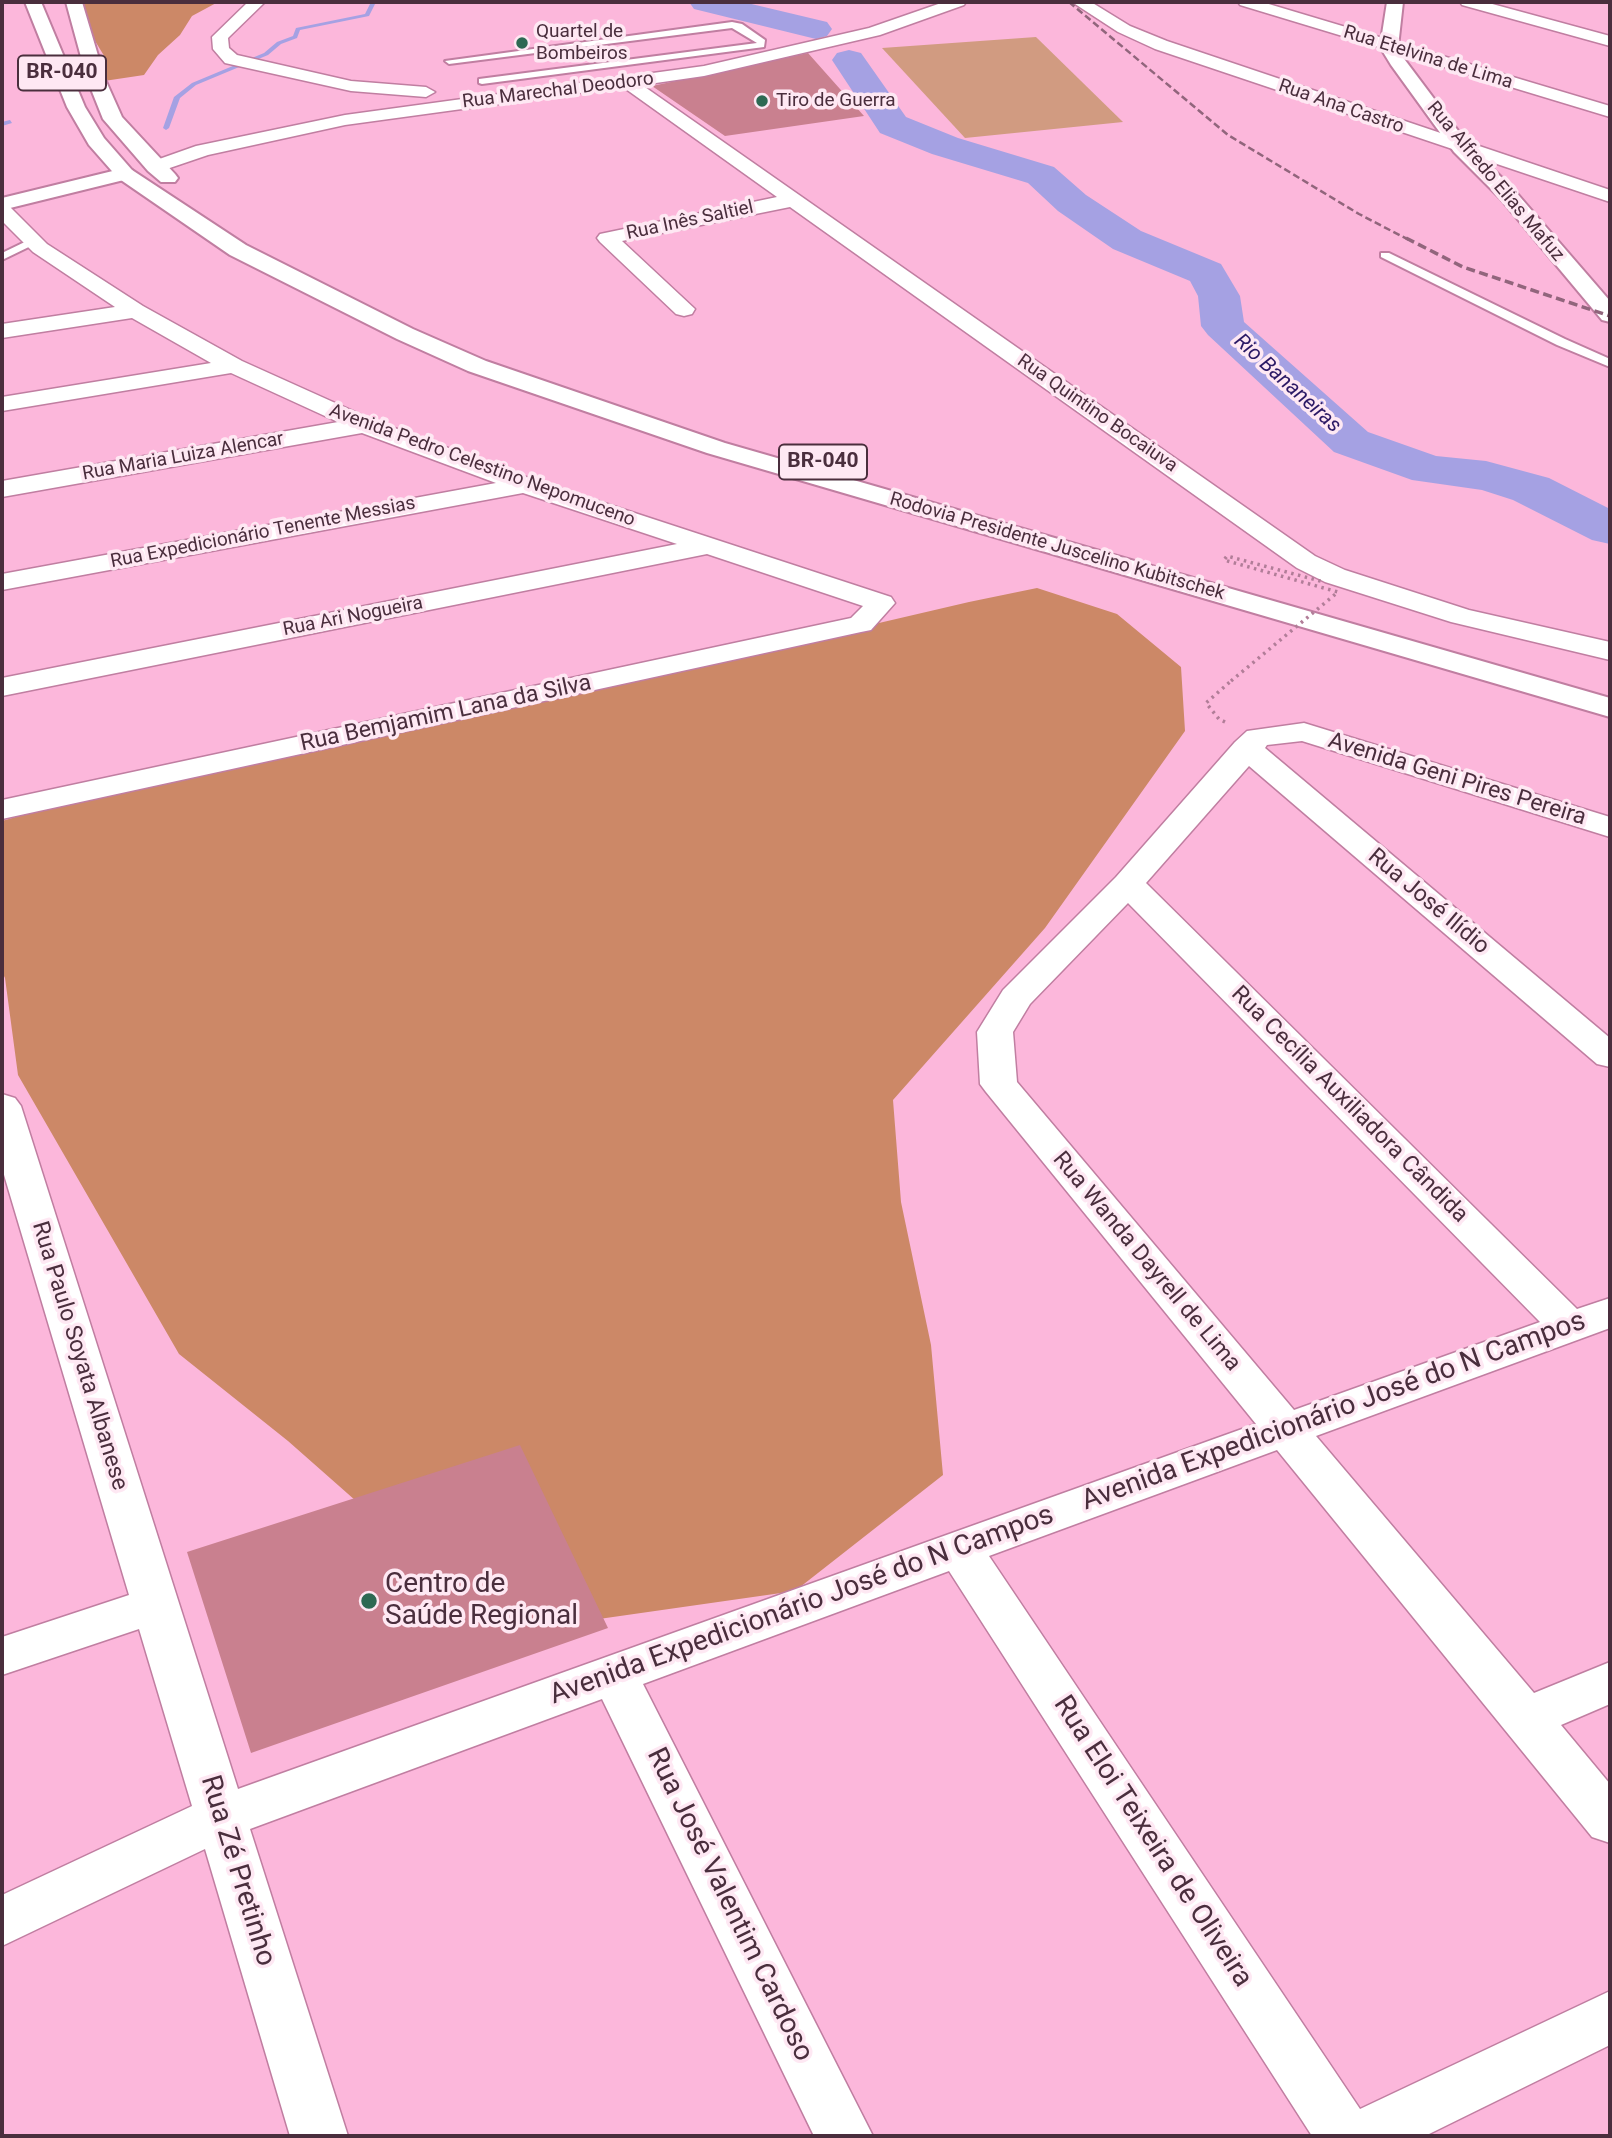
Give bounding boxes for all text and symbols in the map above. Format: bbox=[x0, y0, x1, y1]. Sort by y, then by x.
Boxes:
place label: Quartel de Bombeiros bbox=[536, 21, 628, 65]
street label: Rua Etelvina de Lima bbox=[1341, 21, 1515, 95]
marker: Quartel de Bombeiros bbox=[514, 35, 530, 51]
road number: BR-040 bbox=[18, 56, 106, 90]
street label: Rua Marechal Deodoro bbox=[461, 68, 655, 114]
street label: Rua Ana Castro bbox=[1275, 75, 1407, 139]
place label: Tiro de Guerra bbox=[776, 90, 896, 112]
marker: Tiro de Guerra bbox=[754, 93, 770, 109]
street label: Rua Alfredo Elias Mafuz bbox=[1421, 97, 1569, 267]
street label: Rua Inês Saltiel bbox=[624, 196, 756, 246]
water label: Rio Bananeiras bbox=[1228, 329, 1346, 439]
street label: Rua Quintino Bocaiuva bbox=[1013, 350, 1181, 478]
street label: Avenida Pedro Celestino Nepomuceno bbox=[326, 400, 638, 532]
street label: Rua Maria Luiza Alencar bbox=[81, 428, 285, 486]
road number: BR-040 bbox=[779, 444, 867, 480]
street label: Rodovia Presidente Juscelino Kubitschek bbox=[887, 488, 1227, 606]
street label: Rua Expedicionário Tenente Messias bbox=[109, 492, 417, 574]
street label: Rua Ari Nogueira bbox=[281, 592, 425, 642]
street label: Rua Bemjamim Lana da Silva bbox=[298, 670, 594, 758]
street label: Avenida Geni Pires Pereira bbox=[1325, 728, 1589, 832]
street label: Rua José Ilídio bbox=[1362, 843, 1494, 961]
street label: Rua Cecília Auxiliadora Cândida bbox=[1225, 981, 1473, 1229]
street label: Rua Wanda Dayrell de Lima bbox=[1046, 1147, 1246, 1377]
street label: Rua Paulo Soyata Albanese bbox=[25, 1218, 133, 1494]
street label: Avenida Expedicionário José do N Campos bbox=[1077, 1305, 1591, 1519]
street label: Avenida Expedicionário José do N Campos bbox=[545, 1499, 1059, 1713]
place label: Centro de Saúde Regional bbox=[385, 1568, 578, 1634]
marker: Centro de Saúde Regional bbox=[359, 1591, 379, 1611]
street label: Rua Eloi Teixeira de Oliveira bbox=[1045, 1690, 1259, 1994]
street label: Rua José Valentim Cardoso bbox=[638, 1743, 820, 2067]
street label: Rua Zé Pretinho bbox=[192, 1772, 282, 1970]

